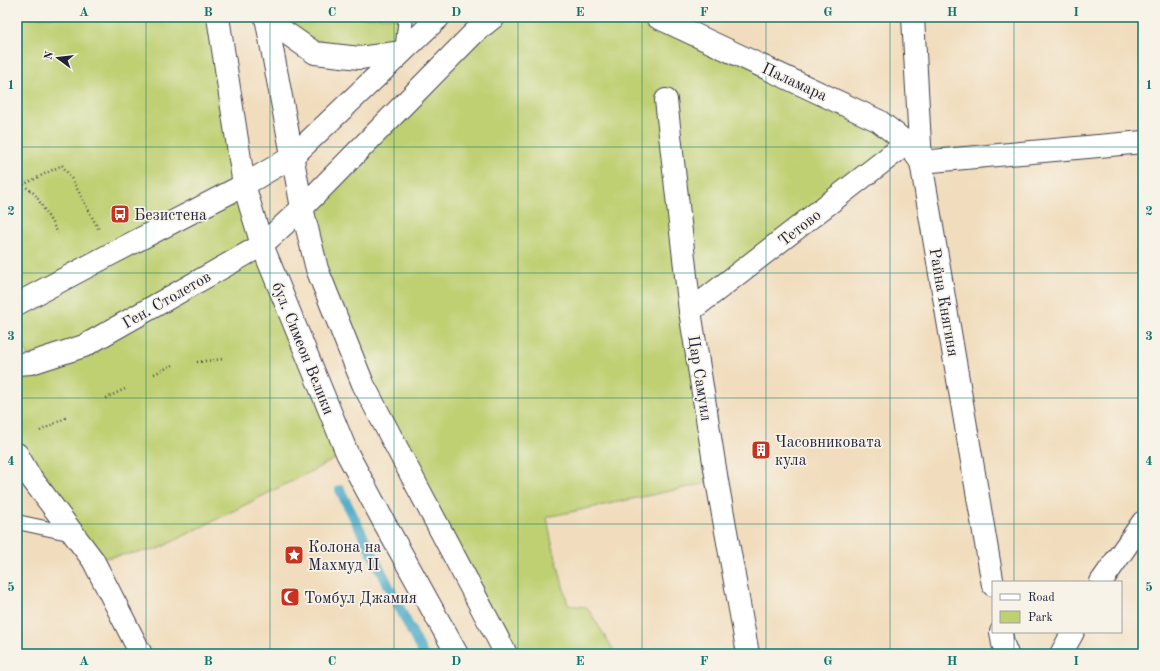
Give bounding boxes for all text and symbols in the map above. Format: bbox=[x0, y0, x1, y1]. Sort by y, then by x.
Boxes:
text: A bbox=[79, 6, 89, 19]
text: B bbox=[203, 6, 213, 19]
text: C bbox=[328, 6, 336, 19]
text: D bbox=[451, 6, 461, 19]
text: E bbox=[576, 6, 585, 19]
text: F bbox=[700, 6, 709, 19]
text: G bbox=[823, 6, 833, 19]
text: H bbox=[947, 6, 958, 19]
text: I bbox=[1073, 6, 1079, 19]
north arrow bbox=[38, 38, 78, 78]
text: N bbox=[43, 50, 56, 61]
street label: Паламара bbox=[759, 61, 829, 105]
text: 1 bbox=[7, 79, 15, 92]
text: 1 bbox=[1145, 79, 1153, 92]
bus stop icon: Безистена bbox=[109, 203, 131, 225]
text: 2 bbox=[7, 205, 15, 218]
text: 2 bbox=[1145, 205, 1153, 218]
street label: Тетово bbox=[776, 207, 824, 250]
place label: Безистена bbox=[134, 208, 207, 224]
street label: Райна Княгиня bbox=[926, 247, 960, 358]
street label: Ген. Столетов bbox=[120, 269, 214, 332]
street label: бул. Симеон Велики bbox=[268, 280, 336, 417]
text: 3 bbox=[7, 330, 15, 343]
text: 3 bbox=[1145, 330, 1153, 343]
street label: Цар Самуил bbox=[684, 334, 714, 422]
place label: Часовниковата кула bbox=[775, 435, 882, 469]
building icon: Часовниковата кула bbox=[750, 439, 772, 461]
text: 4 bbox=[7, 455, 15, 468]
text: 4 bbox=[1145, 455, 1153, 468]
place label: Колона на Махмуд II bbox=[308, 540, 382, 574]
place icon: Колона на Махмуд II bbox=[283, 544, 305, 566]
text: 5 bbox=[7, 581, 15, 594]
legend bbox=[992, 581, 1122, 633]
text: 5 bbox=[1145, 581, 1153, 594]
mosque icon: Томбул Джамия bbox=[279, 586, 301, 608]
place label: Томбул Джамия bbox=[304, 591, 417, 607]
text: Road bbox=[1028, 592, 1055, 604]
text: Park bbox=[1028, 612, 1053, 624]
text: A bbox=[79, 655, 89, 668]
text: B bbox=[203, 655, 213, 668]
text: C bbox=[328, 655, 336, 668]
text: D bbox=[451, 655, 461, 668]
text: E bbox=[576, 655, 585, 668]
text: F bbox=[700, 655, 709, 668]
text: G bbox=[823, 655, 833, 668]
text: H bbox=[947, 655, 958, 668]
text: I bbox=[1073, 655, 1079, 668]

